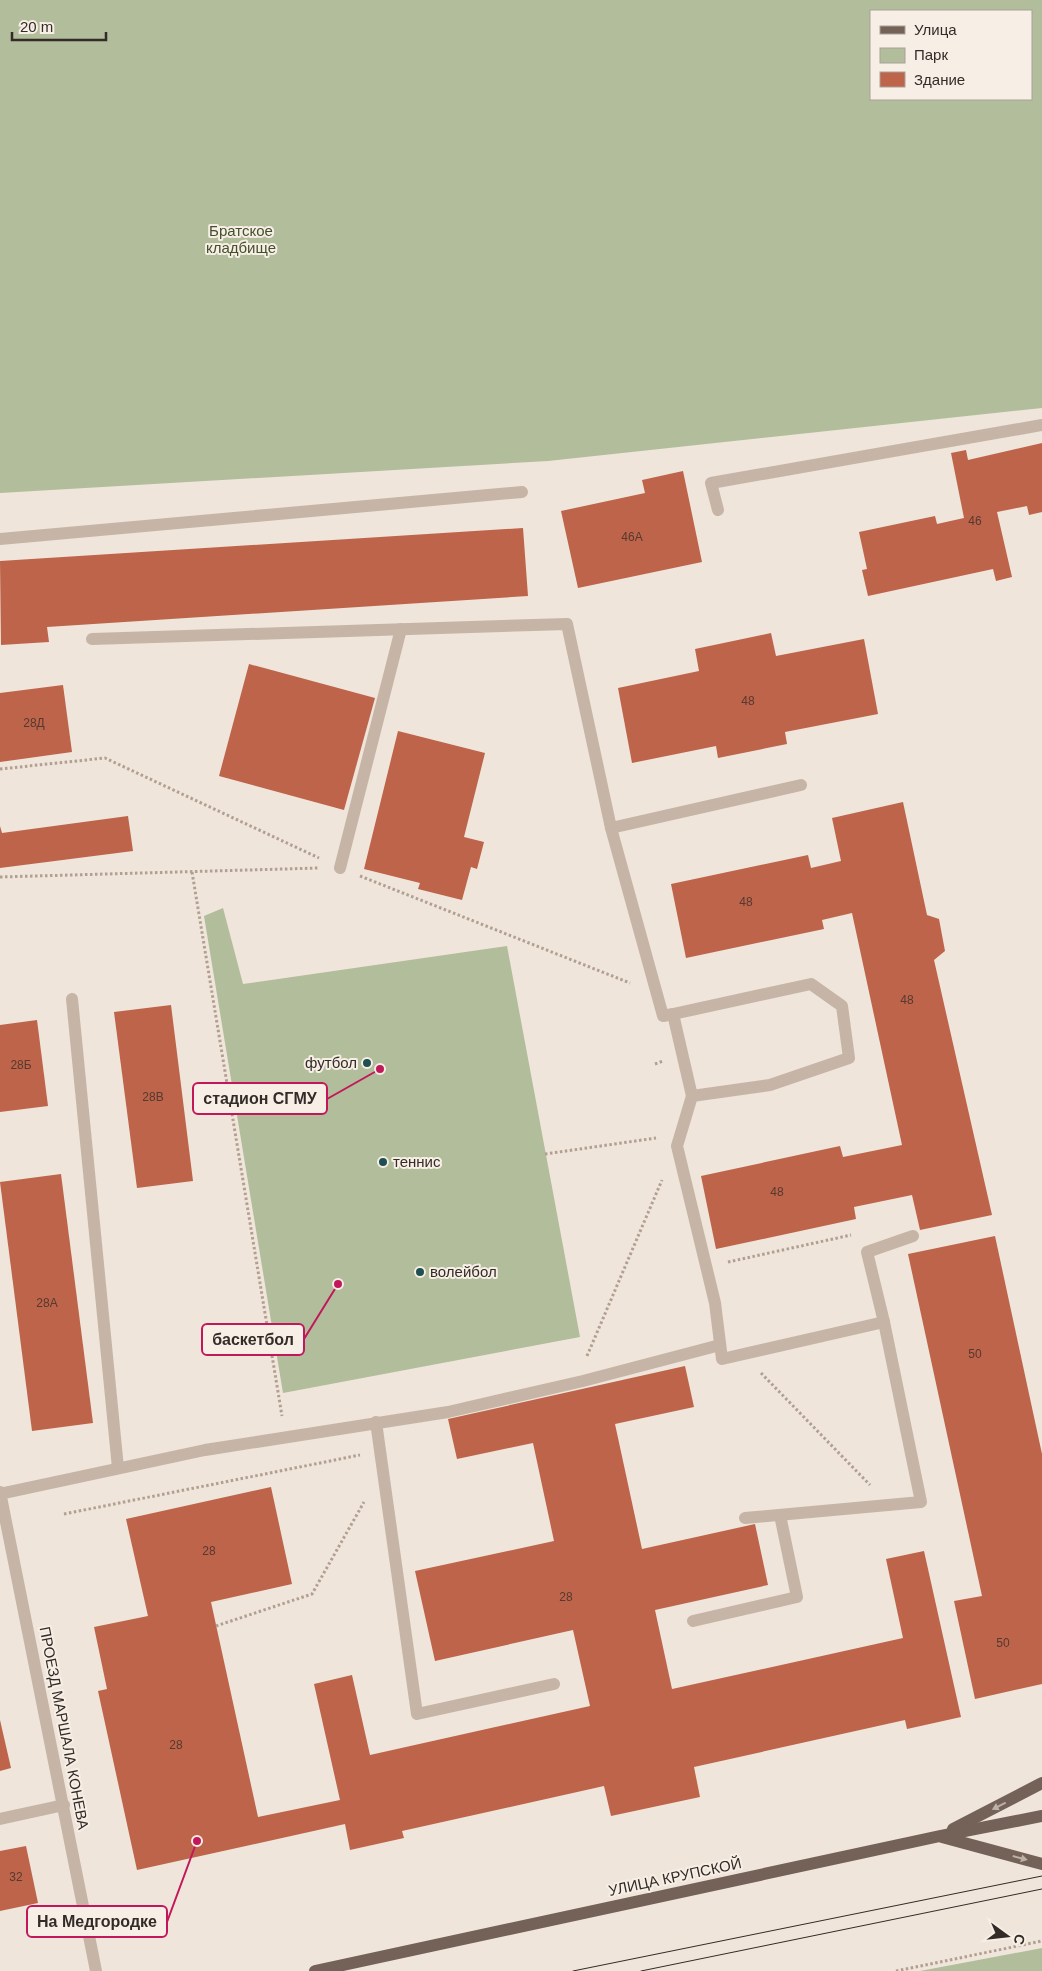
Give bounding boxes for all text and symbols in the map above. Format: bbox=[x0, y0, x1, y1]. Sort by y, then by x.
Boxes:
scale bar bbox=[12, 10, 106, 42]
legend bbox=[870, 10, 1032, 100]
text: 20 m bbox=[20, 18, 53, 35]
text: Улица bbox=[914, 21, 957, 38]
text: Парк bbox=[914, 46, 948, 63]
text: Здание bbox=[914, 71, 965, 88]
park label: Братское кладбище bbox=[206, 222, 276, 256]
house number: 46 bbox=[968, 514, 982, 528]
house number: 46А bbox=[621, 530, 643, 544]
house number: 48 bbox=[741, 694, 755, 708]
house number: 28Д bbox=[23, 716, 45, 730]
house number: 48 bbox=[739, 895, 753, 909]
house number: 48 bbox=[900, 993, 914, 1007]
place label: футбол bbox=[305, 1054, 357, 1071]
marker: футбол bbox=[361, 1057, 373, 1069]
house number: 28Б bbox=[10, 1058, 32, 1072]
callout: стадион СГМУ bbox=[193, 1083, 327, 1114]
house number: 28В bbox=[142, 1090, 164, 1104]
text: стадион СГМУ bbox=[203, 1090, 318, 1107]
place label: теннис bbox=[393, 1153, 441, 1170]
marker: теннис bbox=[377, 1156, 389, 1168]
house number: 48 bbox=[770, 1185, 784, 1199]
place label: волейбол bbox=[430, 1263, 497, 1280]
marker: волейбол bbox=[414, 1266, 426, 1278]
house number: 28А bbox=[36, 1296, 58, 1310]
callout: баскетбол bbox=[202, 1324, 304, 1355]
text: баскетбол bbox=[212, 1331, 294, 1348]
house number: 50 bbox=[968, 1347, 982, 1361]
house number: 28 bbox=[202, 1544, 216, 1558]
house number: 28 bbox=[559, 1590, 573, 1604]
street label: ПРОЕЗД МАРШАЛА КОНЕВА bbox=[36, 1625, 93, 1831]
house number: 50 bbox=[996, 1636, 1010, 1650]
house number: 28 bbox=[169, 1738, 183, 1752]
one-way arrow bbox=[991, 1802, 1006, 1810]
street label: УЛИЦА КРУПСКОЙ bbox=[607, 1854, 743, 1899]
one-way arrow bbox=[1013, 1854, 1028, 1862]
house number: 32 bbox=[9, 1870, 23, 1884]
callout: На Медгородке bbox=[27, 1906, 167, 1937]
north arrow bbox=[982, 1911, 1032, 1961]
text: На Медгородке bbox=[37, 1913, 157, 1930]
text: С bbox=[1011, 1932, 1029, 1946]

